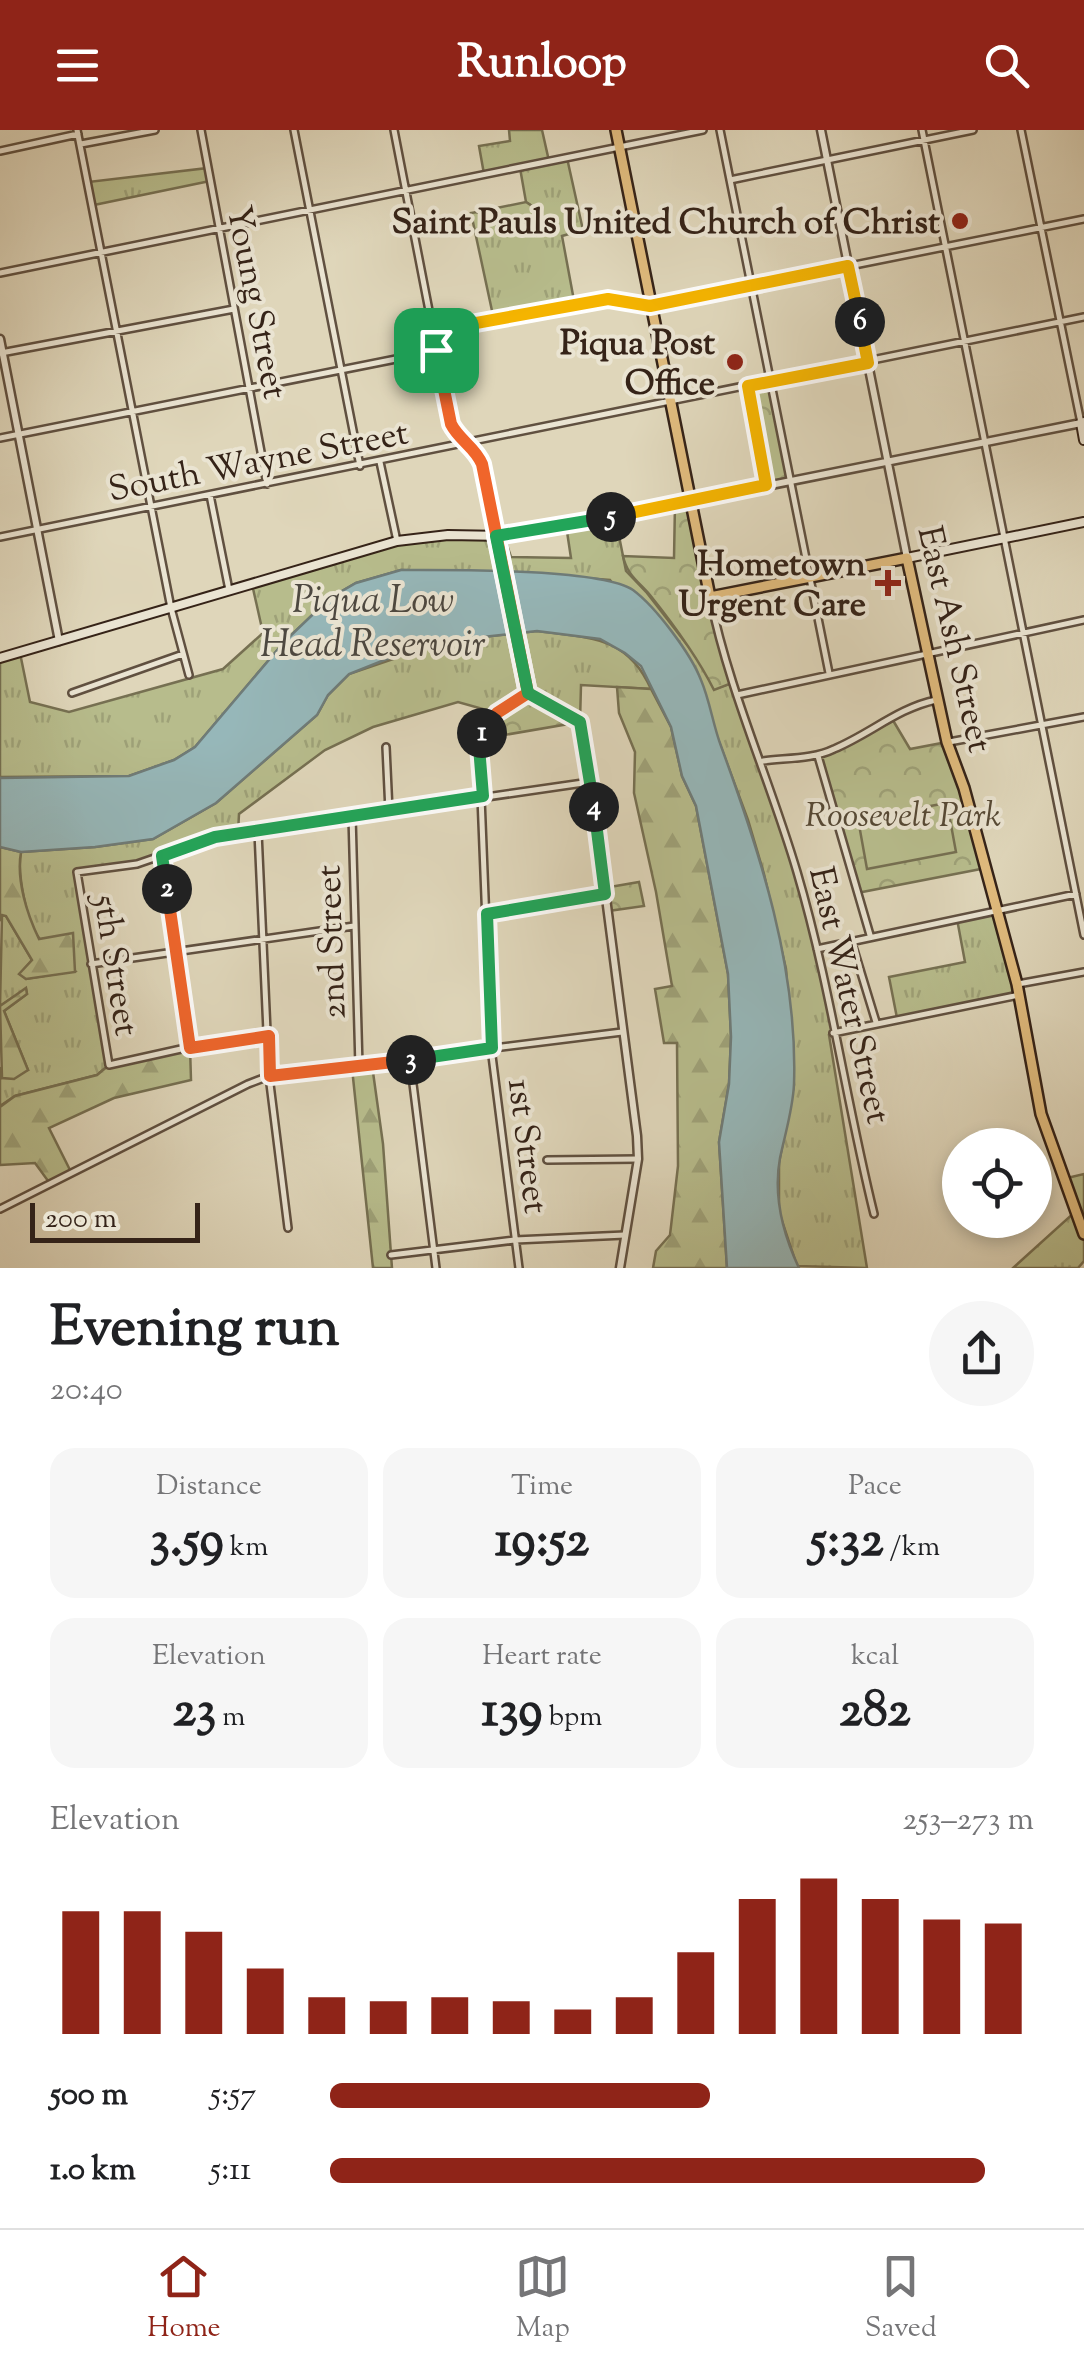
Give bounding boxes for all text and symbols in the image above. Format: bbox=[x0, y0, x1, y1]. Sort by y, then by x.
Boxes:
text: Runloop bbox=[457, 33, 627, 98]
icon: menu bbox=[50, 38, 105, 93]
icon: search bbox=[979, 38, 1034, 93]
place label: Saint Pauls United Church of Christ bbox=[392, 199, 940, 250]
street label: Young Street bbox=[211, 202, 298, 404]
marker: Saint Pauls United Church of Christ bbox=[949, 210, 971, 232]
pin: 6 bbox=[835, 297, 885, 347]
text: 6 bbox=[853, 302, 867, 342]
pin bbox=[394, 308, 479, 393]
place label: Piqua Post Office bbox=[560, 320, 715, 411]
icon: arrive bbox=[409, 323, 464, 378]
marker: Piqua Post Office bbox=[724, 351, 746, 373]
street label: South Wayne Street bbox=[104, 409, 413, 518]
pin: 5 bbox=[586, 492, 636, 542]
text: 5 bbox=[606, 497, 616, 537]
street label: East Ash Street bbox=[902, 522, 1003, 758]
place label: Hometown Urgent Care bbox=[679, 541, 866, 632]
marker: Hometown Urgent Care bbox=[875, 570, 901, 596]
water label: Piqua Low Head Reservoir bbox=[260, 576, 486, 674]
pin: 1 bbox=[457, 708, 507, 758]
text: 1 bbox=[477, 713, 487, 753]
pin: 4 bbox=[569, 782, 619, 832]
text: 4 bbox=[587, 787, 601, 827]
park label: Roosevelt Park bbox=[805, 792, 1001, 843]
street label: East Water Street bbox=[793, 862, 902, 1129]
pin: 2 bbox=[142, 864, 192, 914]
street label: 2nd Street bbox=[305, 864, 362, 1020]
text: 2 bbox=[160, 869, 174, 909]
street label: 5th Street bbox=[77, 889, 150, 1040]
pin: 3 bbox=[386, 1035, 436, 1085]
text: 3 bbox=[405, 1040, 417, 1080]
street label: 1st Street bbox=[492, 1076, 559, 1217]
map controls bbox=[942, 1128, 1052, 1238]
button: locate bbox=[942, 1128, 1052, 1238]
scale bar bbox=[30, 1198, 200, 1242]
text: 200 m bbox=[45, 1200, 117, 1240]
text: Evening run bbox=[50, 1291, 339, 1370]
button: share bbox=[929, 1301, 1034, 1406]
text: 20:40 bbox=[50, 1368, 123, 1414]
text: Distance bbox=[156, 1467, 262, 1507]
text: Time bbox=[511, 1467, 573, 1507]
text: Pace bbox=[848, 1467, 902, 1507]
text: 3.59 bbox=[150, 1507, 224, 1579]
text: 19:52 bbox=[495, 1507, 589, 1579]
text: 5:32 bbox=[810, 1507, 884, 1579]
text: km bbox=[224, 1528, 268, 1568]
text: /km bbox=[884, 1528, 940, 1568]
text: Elevation bbox=[152, 1637, 266, 1677]
text: Heart rate bbox=[482, 1637, 602, 1677]
text: kcal bbox=[851, 1637, 899, 1677]
text: 23 bbox=[173, 1677, 216, 1749]
text: 139 bbox=[482, 1677, 543, 1749]
text: 282 bbox=[839, 1677, 911, 1749]
text: m bbox=[216, 1698, 245, 1738]
text: bpm bbox=[543, 1698, 602, 1738]
text: Elevation bbox=[50, 1798, 180, 1844]
text: 253–273 m bbox=[903, 1798, 1034, 1844]
text: 500 m bbox=[50, 2073, 128, 2119]
text: 5:57 bbox=[210, 2073, 256, 2119]
text: 1.0 km bbox=[50, 2148, 136, 2194]
text: 5:11 bbox=[210, 2148, 251, 2194]
tab: Home bbox=[147, 2249, 221, 2349]
tab: Map bbox=[515, 2249, 570, 2349]
tab: Saved bbox=[865, 2249, 937, 2349]

